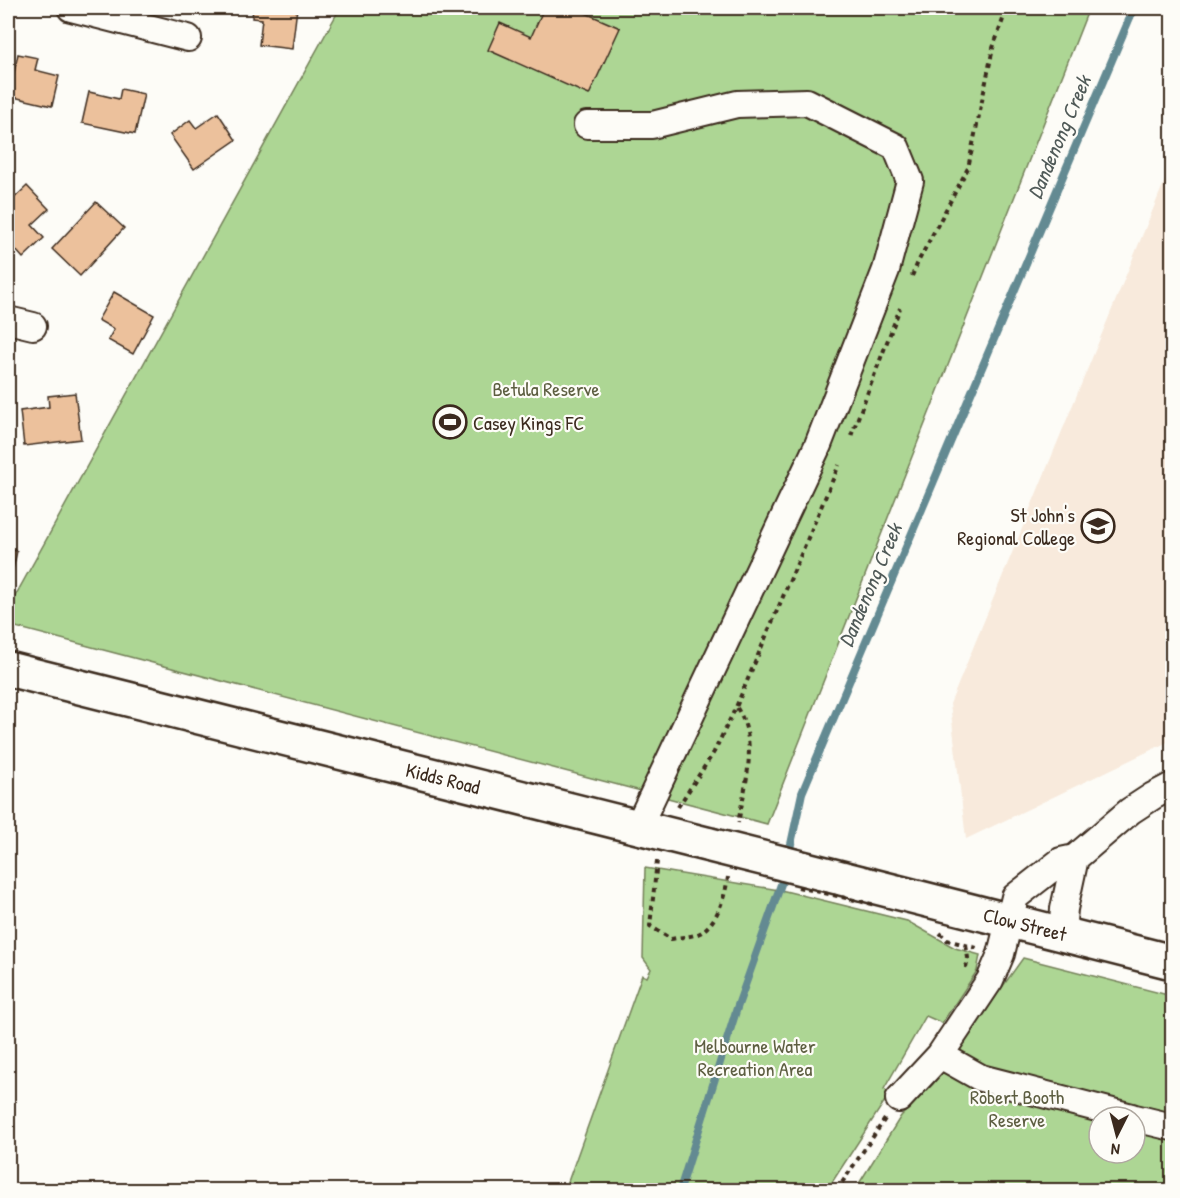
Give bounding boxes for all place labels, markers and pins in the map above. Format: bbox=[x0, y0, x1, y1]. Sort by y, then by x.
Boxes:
sports icon: Casey Kings FC bbox=[432, 404, 468, 440]
place label: Casey Kings FC bbox=[473, 409, 584, 436]
place label: St John's Regional College bbox=[957, 501, 1075, 551]
school or university icon: St John's Regional College bbox=[1080, 508, 1116, 544]

